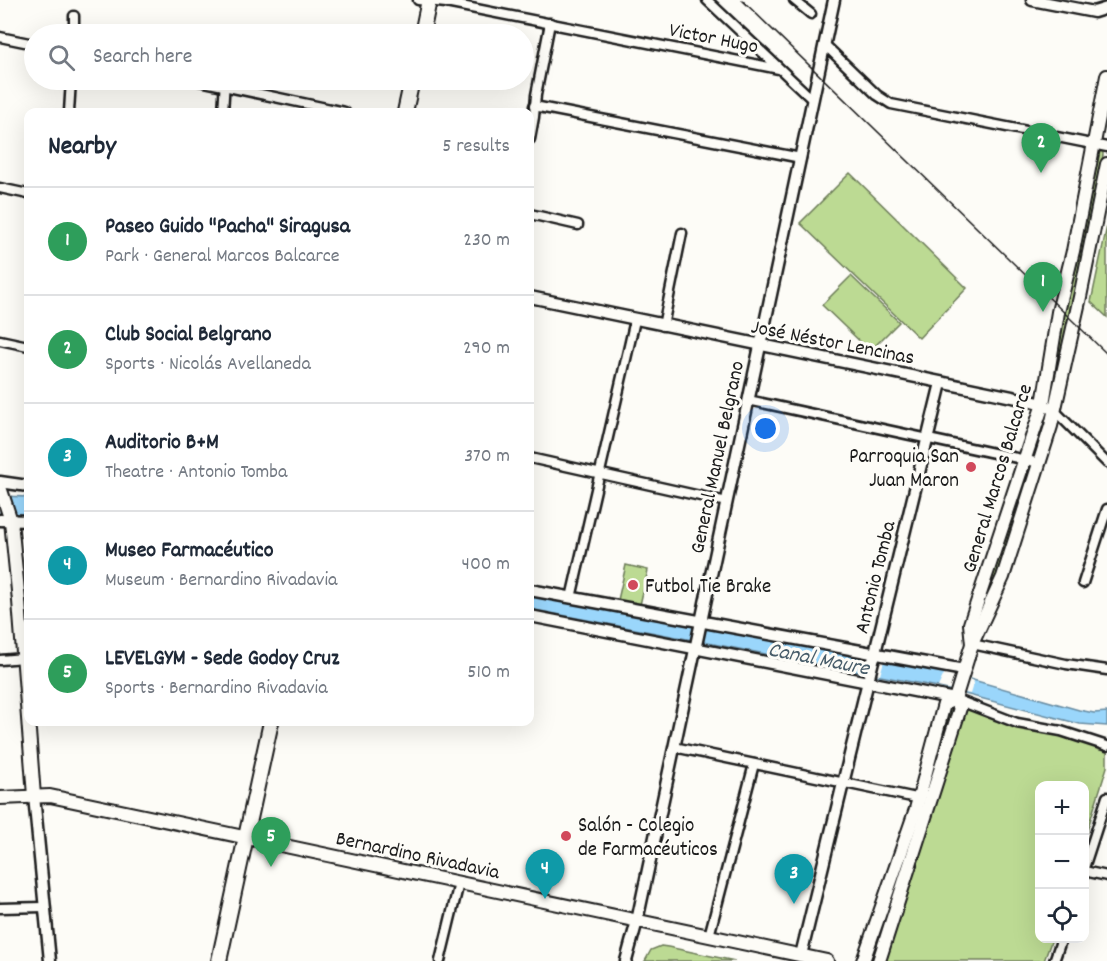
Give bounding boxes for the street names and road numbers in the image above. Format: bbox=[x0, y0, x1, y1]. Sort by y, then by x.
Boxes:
street label: Victor Hugo bbox=[666, 17, 761, 63]
street label: José Néstor Lencinas bbox=[748, 313, 917, 374]
street label: General Manuel Belgrano bbox=[684, 359, 754, 557]
street label: General Marcos Balcarce bbox=[956, 381, 1042, 577]
street label: Antonio Tomba bbox=[848, 517, 906, 637]
street label: Bernardino Rivadavia bbox=[333, 825, 503, 889]

